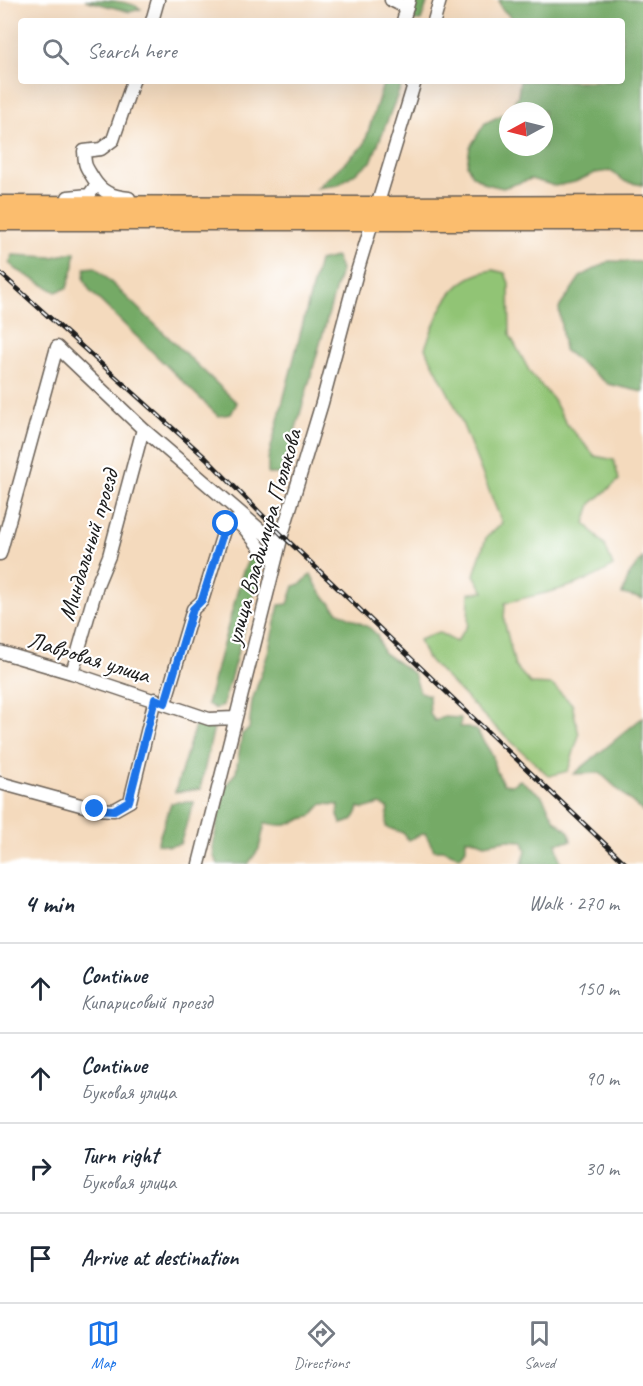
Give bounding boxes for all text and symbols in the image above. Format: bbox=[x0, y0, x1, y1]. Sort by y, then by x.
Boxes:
search box bbox=[18, 18, 625, 84]
icon: search bbox=[39, 35, 72, 68]
text: Search here bbox=[87, 37, 177, 65]
north arrow bbox=[499, 102, 553, 156]
street label: улица Владимира Полякова bbox=[217, 424, 309, 650]
street label: Миндальный проезд bbox=[51, 463, 126, 624]
route start bbox=[212, 510, 238, 536]
street label: Лавровая улица bbox=[24, 624, 155, 690]
route end bbox=[81, 795, 107, 821]
text: 4 min bbox=[24, 887, 74, 920]
text: Walk · 270 m bbox=[529, 891, 619, 916]
text: Continue bbox=[81, 962, 147, 990]
icon: ahead bbox=[24, 972, 57, 1005]
text: 150 m bbox=[576, 976, 619, 1001]
text: Кипарисовый проезд bbox=[81, 990, 212, 1015]
text: Continue bbox=[81, 1052, 147, 1080]
icon: ahead bbox=[24, 1062, 57, 1095]
text: 90 m bbox=[585, 1066, 619, 1091]
text: Буковая улица bbox=[81, 1080, 176, 1105]
text: Turn right bbox=[81, 1142, 158, 1170]
icon: right bbox=[24, 1152, 57, 1185]
text: 30 m bbox=[585, 1156, 619, 1181]
text: Буковая улица bbox=[81, 1170, 176, 1195]
icon: arrive bbox=[24, 1242, 57, 1275]
text: Arrive at destination bbox=[81, 1244, 238, 1272]
tab: Map bbox=[87, 1317, 120, 1373]
tab: Directions bbox=[294, 1317, 349, 1373]
tab: Saved bbox=[523, 1317, 556, 1373]

